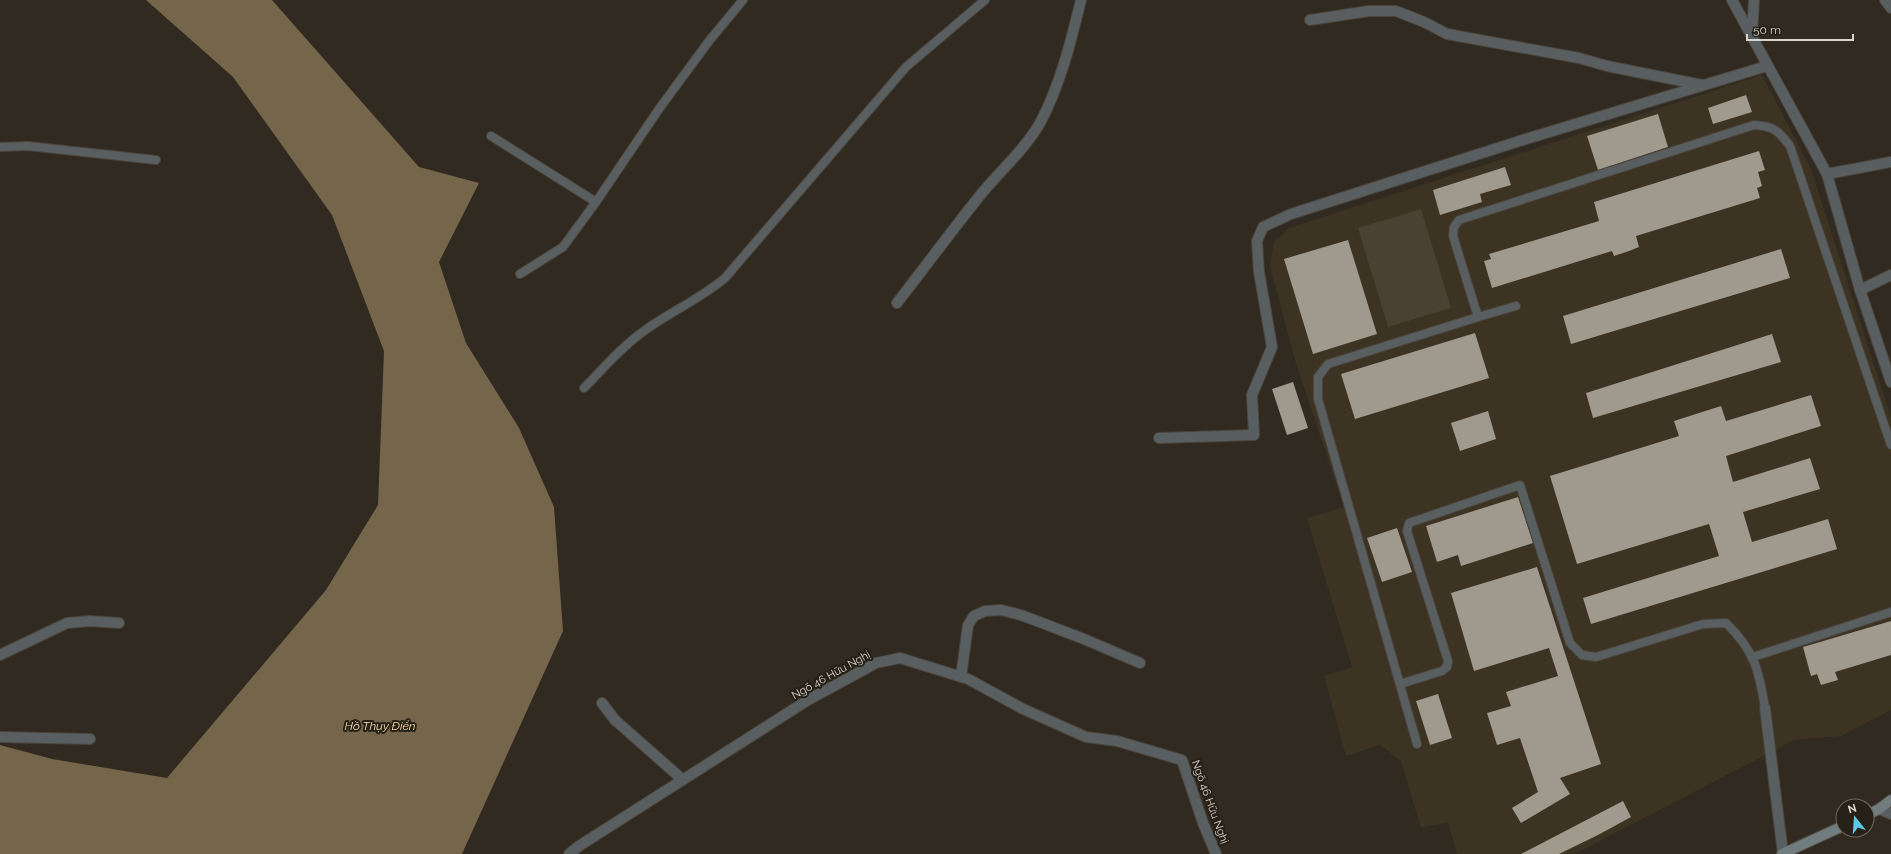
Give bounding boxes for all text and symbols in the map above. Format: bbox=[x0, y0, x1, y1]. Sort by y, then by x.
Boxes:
scale bar bbox=[1747, 16, 1853, 42]
text: 50 m bbox=[1753, 23, 1781, 37]
street label: Ngõ 46 Hữu Nghị bbox=[789, 648, 873, 702]
water label: Hồ Thụy Điển bbox=[344, 719, 416, 733]
street label: Ngõ 46 Hữu Nghị bbox=[1189, 758, 1231, 846]
north arrow bbox=[1835, 798, 1875, 838]
text: N bbox=[1846, 801, 1858, 816]

